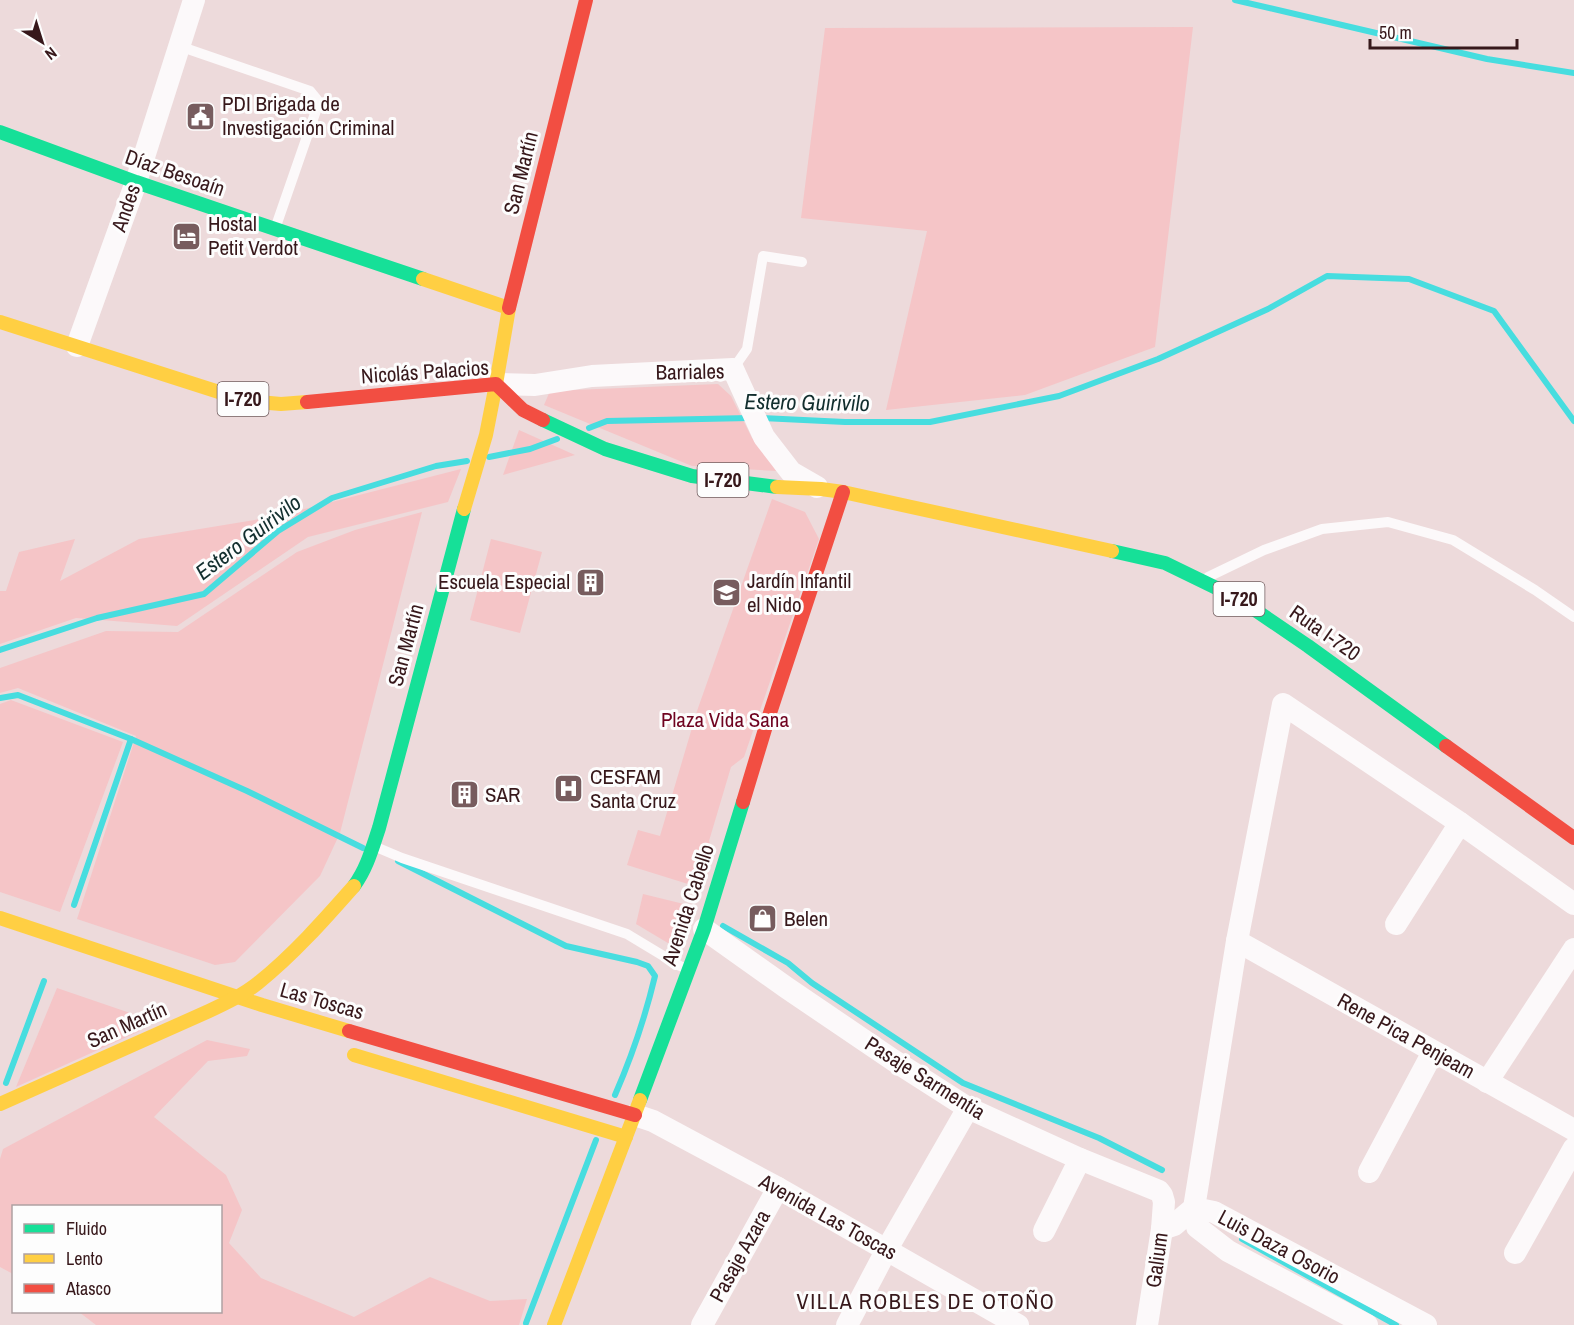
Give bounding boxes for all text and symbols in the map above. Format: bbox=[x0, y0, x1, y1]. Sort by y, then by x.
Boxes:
north arrow bbox=[12, 12, 72, 72]
scale bar bbox=[1370, 12, 1517, 50]
text: 50 m bbox=[1379, 20, 1412, 45]
text: N bbox=[41, 42, 62, 65]
place label: PDI Brigada de Investigación Criminal bbox=[222, 89, 394, 142]
public building icon: PDI Brigada de Investigación Criminal bbox=[185, 100, 217, 132]
street label: San Martín bbox=[496, 129, 545, 217]
street label: Díaz Besoaín bbox=[122, 142, 229, 203]
street label: Andes bbox=[104, 180, 147, 237]
place label: Hostal Petit Verdot bbox=[208, 209, 298, 262]
hotel icon: Hostal Petit Verdot bbox=[171, 220, 203, 252]
street label: Nicolás Palacios bbox=[360, 353, 490, 390]
street label: Barriales bbox=[655, 356, 725, 387]
road number: I-720 bbox=[218, 382, 268, 416]
water label: Estero Guirivilo bbox=[744, 386, 870, 418]
road number: I-720 bbox=[698, 463, 748, 497]
water label: Estero Guirivilo bbox=[189, 487, 307, 587]
building icon: Escuela Especial bbox=[575, 566, 607, 598]
place label: Jardín Infantil el Nido bbox=[747, 566, 851, 619]
place label: Escuela Especial bbox=[438, 567, 570, 596]
school or university icon: Jardín Infantil el Nido bbox=[710, 577, 742, 609]
road number: I-720 bbox=[1214, 582, 1264, 616]
street label: Ruta I-720 bbox=[1284, 598, 1367, 668]
street label: San Martín bbox=[381, 600, 430, 689]
park label: Plaza Vida Sana bbox=[661, 705, 789, 734]
place label: CESFAM Santa Cruz bbox=[590, 762, 677, 815]
hospital icon: CESFAM Santa Cruz bbox=[553, 773, 585, 805]
building icon: SAR bbox=[448, 779, 480, 811]
place label: SAR bbox=[485, 780, 520, 809]
street label: Avenida Cabello bbox=[654, 840, 721, 970]
shop icon: Belen bbox=[747, 903, 779, 935]
place label: Belen bbox=[784, 904, 828, 933]
street label: Las Toscas bbox=[277, 975, 367, 1026]
street label: Rene Pica Penjeam bbox=[1332, 986, 1480, 1085]
street label: San Martín bbox=[82, 994, 171, 1055]
street label: Pasaje Sarmentia bbox=[860, 1029, 991, 1126]
street label: Avenida Las Toscas bbox=[753, 1166, 902, 1266]
street label: Luis Daza Osorio bbox=[1213, 1202, 1345, 1291]
street label: Pasaje Azara bbox=[702, 1204, 777, 1307]
legend bbox=[12, 1205, 222, 1313]
text: Fluido bbox=[66, 1216, 107, 1241]
street label: Galium bbox=[1138, 1230, 1175, 1289]
text: Lento bbox=[66, 1246, 103, 1271]
text: Atasco bbox=[65, 1276, 111, 1301]
district label: VILLA ROBLES DE OTOÑO bbox=[797, 1286, 1055, 1316]

